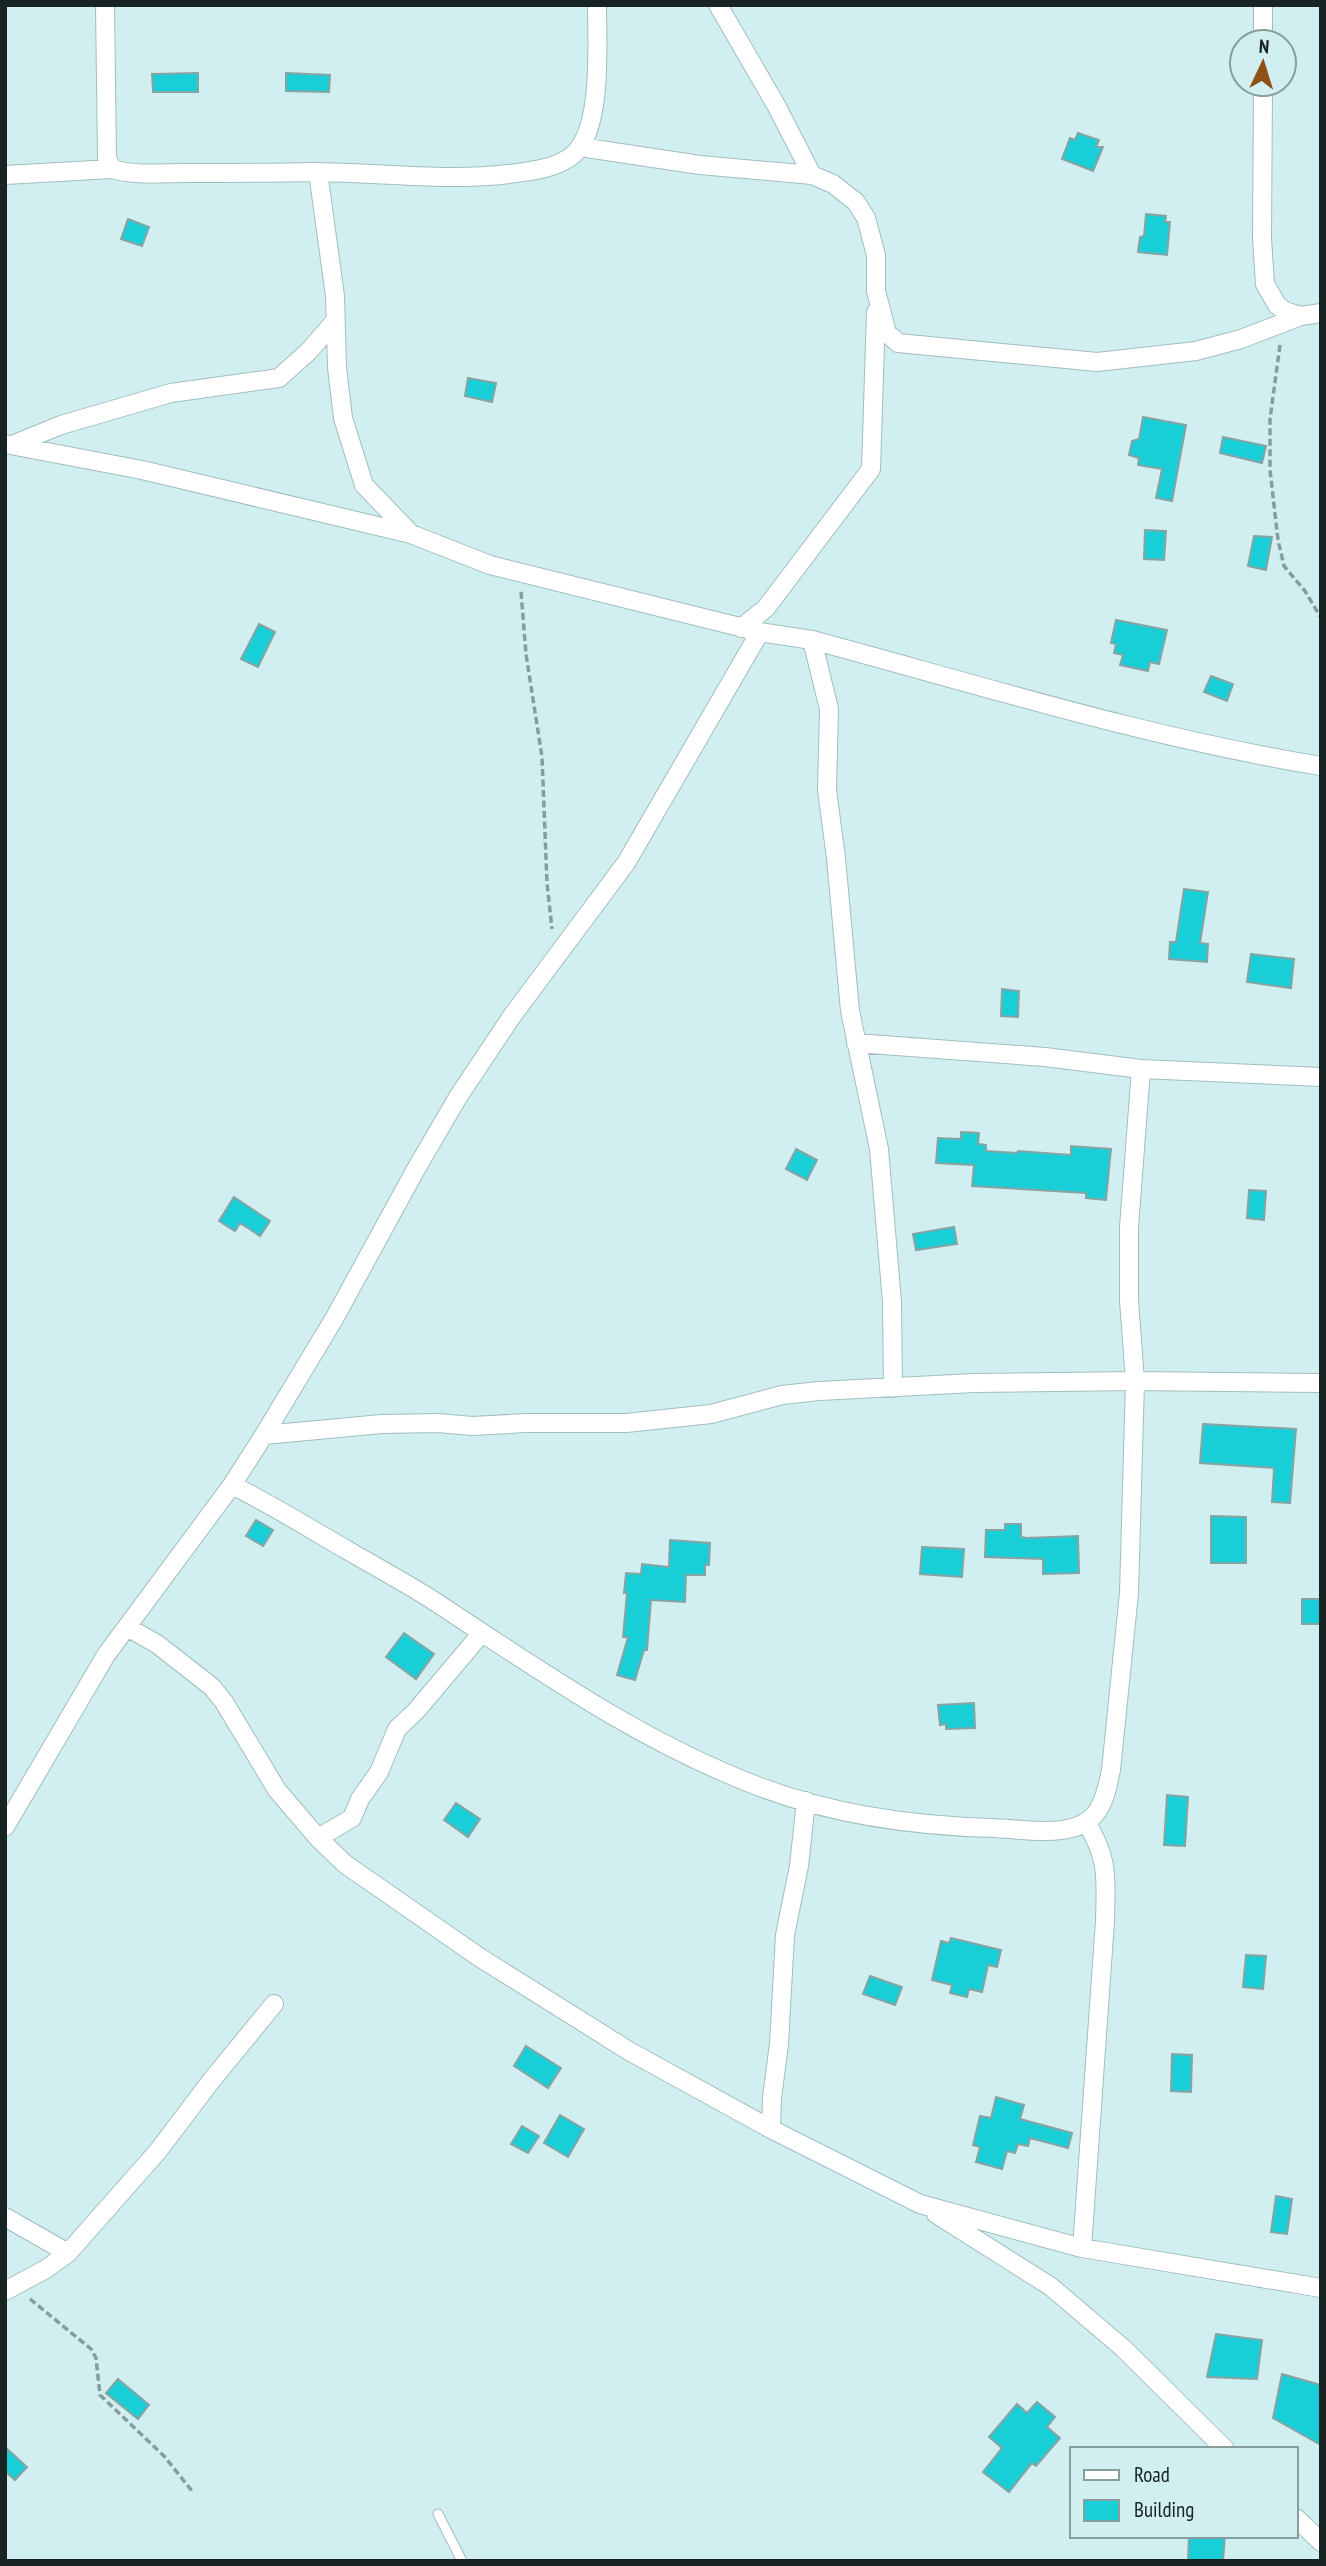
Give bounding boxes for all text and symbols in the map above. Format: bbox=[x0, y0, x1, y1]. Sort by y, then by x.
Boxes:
north arrow bbox=[1228, 28, 1298, 98]
text: N bbox=[1258, 34, 1270, 58]
legend bbox=[1070, 2447, 1298, 2538]
text: Road bbox=[1134, 2461, 1170, 2488]
text: Building bbox=[1134, 2496, 1194, 2523]

